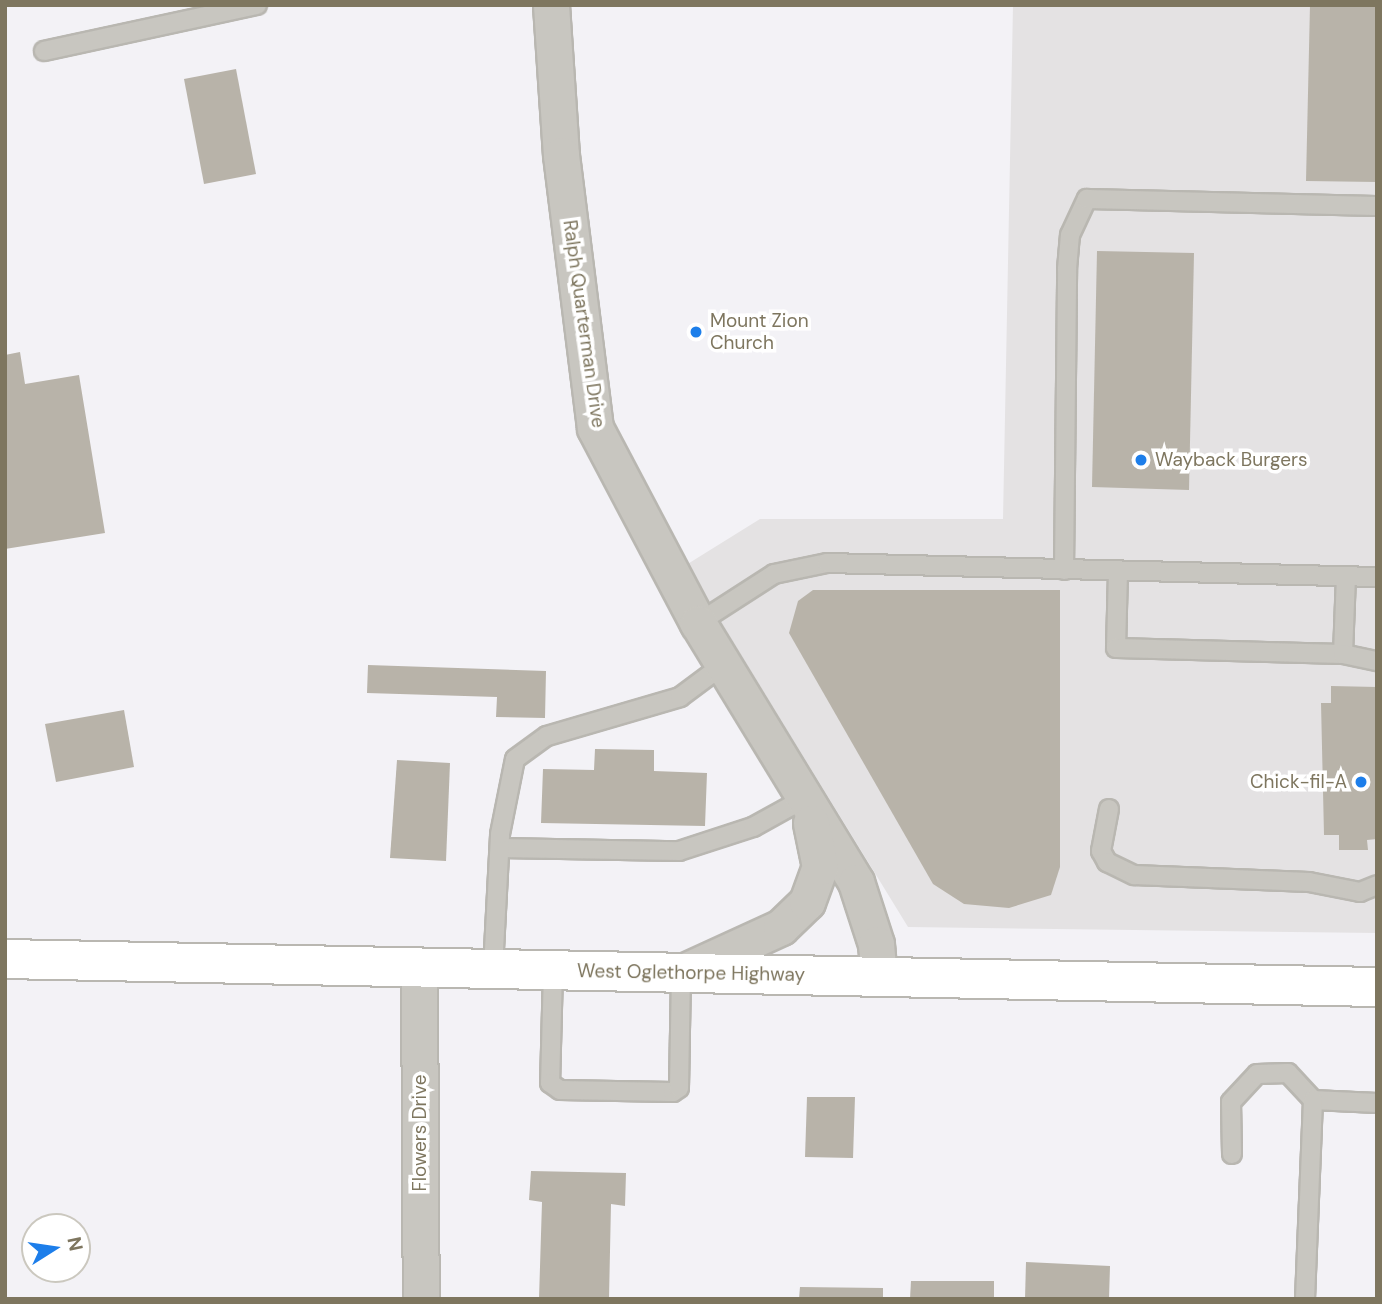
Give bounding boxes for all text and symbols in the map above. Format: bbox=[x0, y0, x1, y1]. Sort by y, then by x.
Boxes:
street label: Ralph Quarterman Drive bbox=[558, 219, 610, 429]
place label: Mount Zion Church bbox=[710, 310, 809, 354]
marker: Mount Zion Church bbox=[688, 324, 704, 340]
place label: Wayback Burgers bbox=[1155, 449, 1308, 471]
marker: Wayback Burgers bbox=[1133, 452, 1149, 468]
place label: Chick-fil-A bbox=[1250, 771, 1347, 793]
marker: Chick-fil-A bbox=[1353, 774, 1369, 790]
street label: West Oglethorpe Highway bbox=[577, 960, 805, 986]
street label: Flowers Drive bbox=[409, 1075, 431, 1191]
north arrow bbox=[21, 1213, 91, 1283]
text: N bbox=[61, 1235, 89, 1253]

